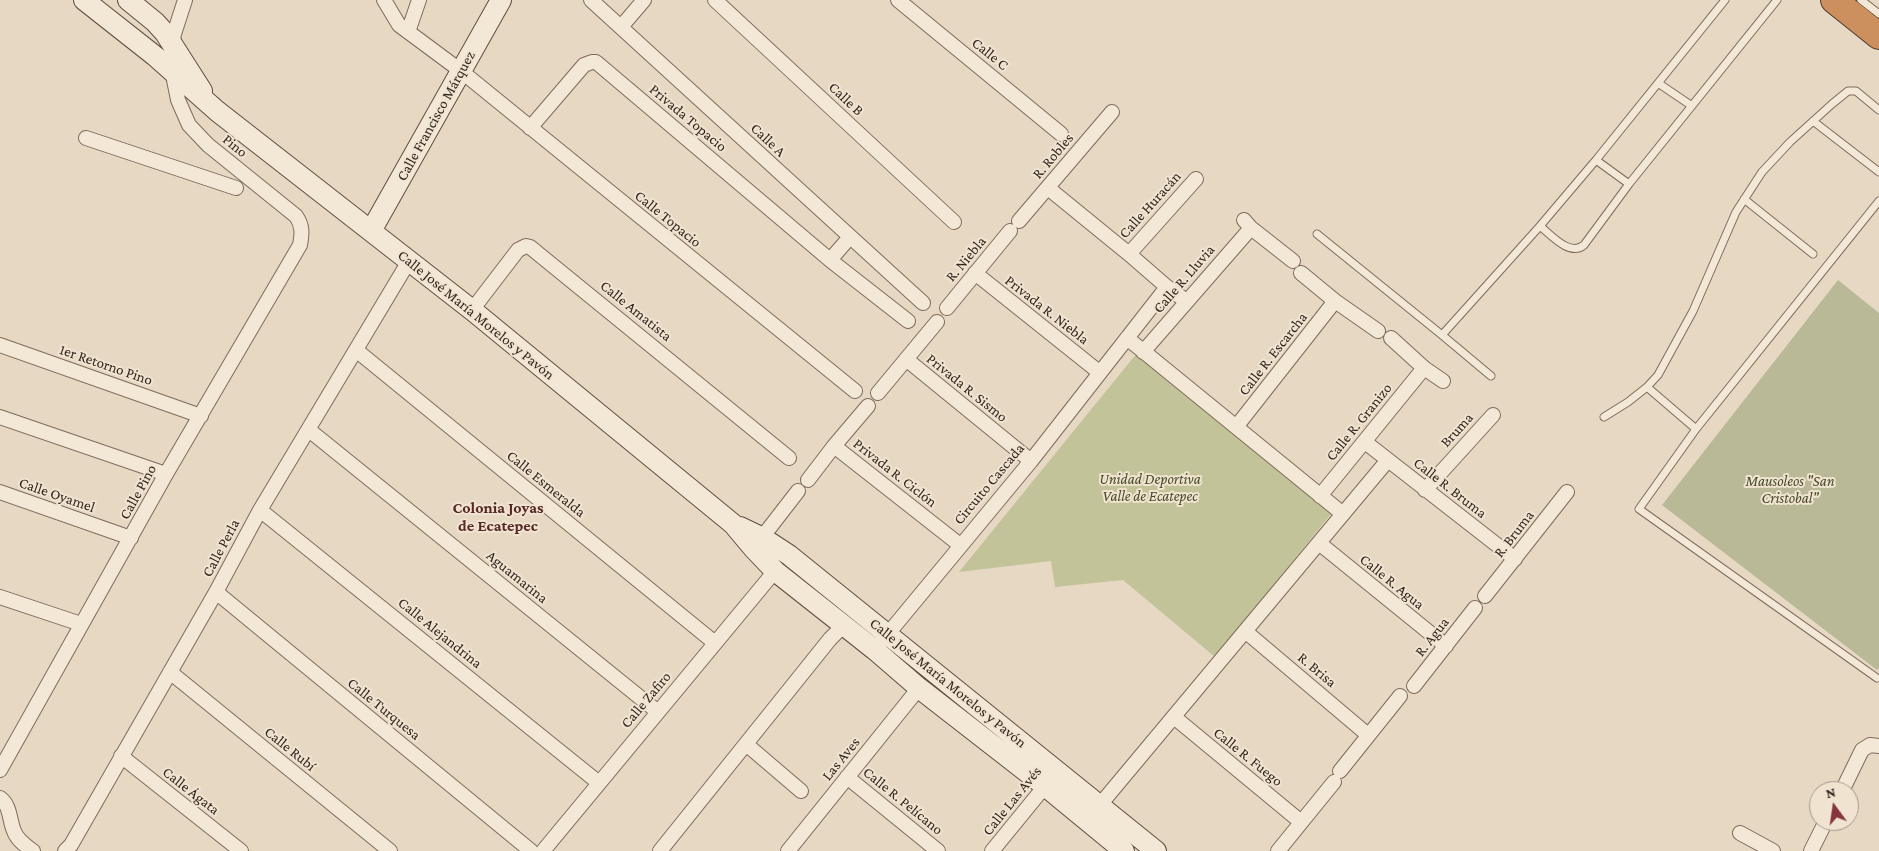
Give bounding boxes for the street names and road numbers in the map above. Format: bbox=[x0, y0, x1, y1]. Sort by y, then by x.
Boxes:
street label: Calle C bbox=[968, 34, 1012, 74]
street label: Calle Francisco Márquez bbox=[393, 48, 479, 184]
street label: Calle B bbox=[825, 78, 867, 120]
street label: Privada Topacio bbox=[646, 80, 730, 156]
street label: Calle A bbox=[747, 119, 789, 161]
street label: R. Robles bbox=[1029, 129, 1077, 183]
street label: Pino bbox=[219, 131, 251, 161]
street label: Calle Huracán bbox=[1115, 168, 1185, 242]
street label: Calle Topacio bbox=[631, 187, 705, 251]
street label: R. Niebla bbox=[942, 233, 990, 285]
street label: Calle R. Lluvia bbox=[1149, 241, 1219, 317]
street label: Calle José María Morelos y Pavón bbox=[394, 246, 558, 384]
street label: Privada R. Niebla bbox=[1001, 272, 1093, 348]
street label: Calle Amatista bbox=[596, 277, 676, 345]
street label: Calle R. Escarcha bbox=[1235, 309, 1311, 399]
street label: 1er Retorno Pino bbox=[57, 341, 155, 389]
street label: Privada R. Sismo bbox=[923, 350, 1011, 426]
street label: Calle R. Granizo bbox=[1322, 379, 1396, 465]
street label: Bruma bbox=[1437, 409, 1477, 451]
street label: Privada R. Ciclón bbox=[850, 435, 940, 511]
street label: Circuito Cascada bbox=[950, 440, 1028, 528]
street label: Calle Esmeralda bbox=[503, 447, 589, 521]
street label: Calle R. Bruma bbox=[1410, 454, 1490, 522]
street label: Calle Pino bbox=[116, 461, 160, 523]
street label: Calle Oyamel bbox=[17, 474, 97, 516]
street label: R. Bruma bbox=[1490, 507, 1538, 561]
street label: Calle Perla bbox=[198, 516, 244, 580]
street label: Aguamarina bbox=[483, 547, 551, 607]
street label: Calle R. Agua bbox=[1356, 550, 1428, 614]
street label: Calle Alejandrina bbox=[394, 594, 486, 672]
street label: Calle José María Morelos y Pavón bbox=[866, 614, 1030, 752]
street label: R. Agua bbox=[1411, 614, 1453, 660]
street label: R. Brisa bbox=[1294, 649, 1340, 691]
street label: Calle Zafiro bbox=[617, 668, 675, 732]
street label: Calle Turquesa bbox=[344, 674, 424, 744]
street label: Calle Rubí bbox=[261, 723, 319, 775]
street label: Calle R. Fuego bbox=[1210, 724, 1286, 790]
street label: Las Aves bbox=[818, 734, 864, 784]
street label: Calle Ágata bbox=[159, 763, 223, 819]
street label: Calle R. Pelícano bbox=[859, 763, 947, 839]
street label: Calle Las Avés bbox=[979, 763, 1045, 839]

